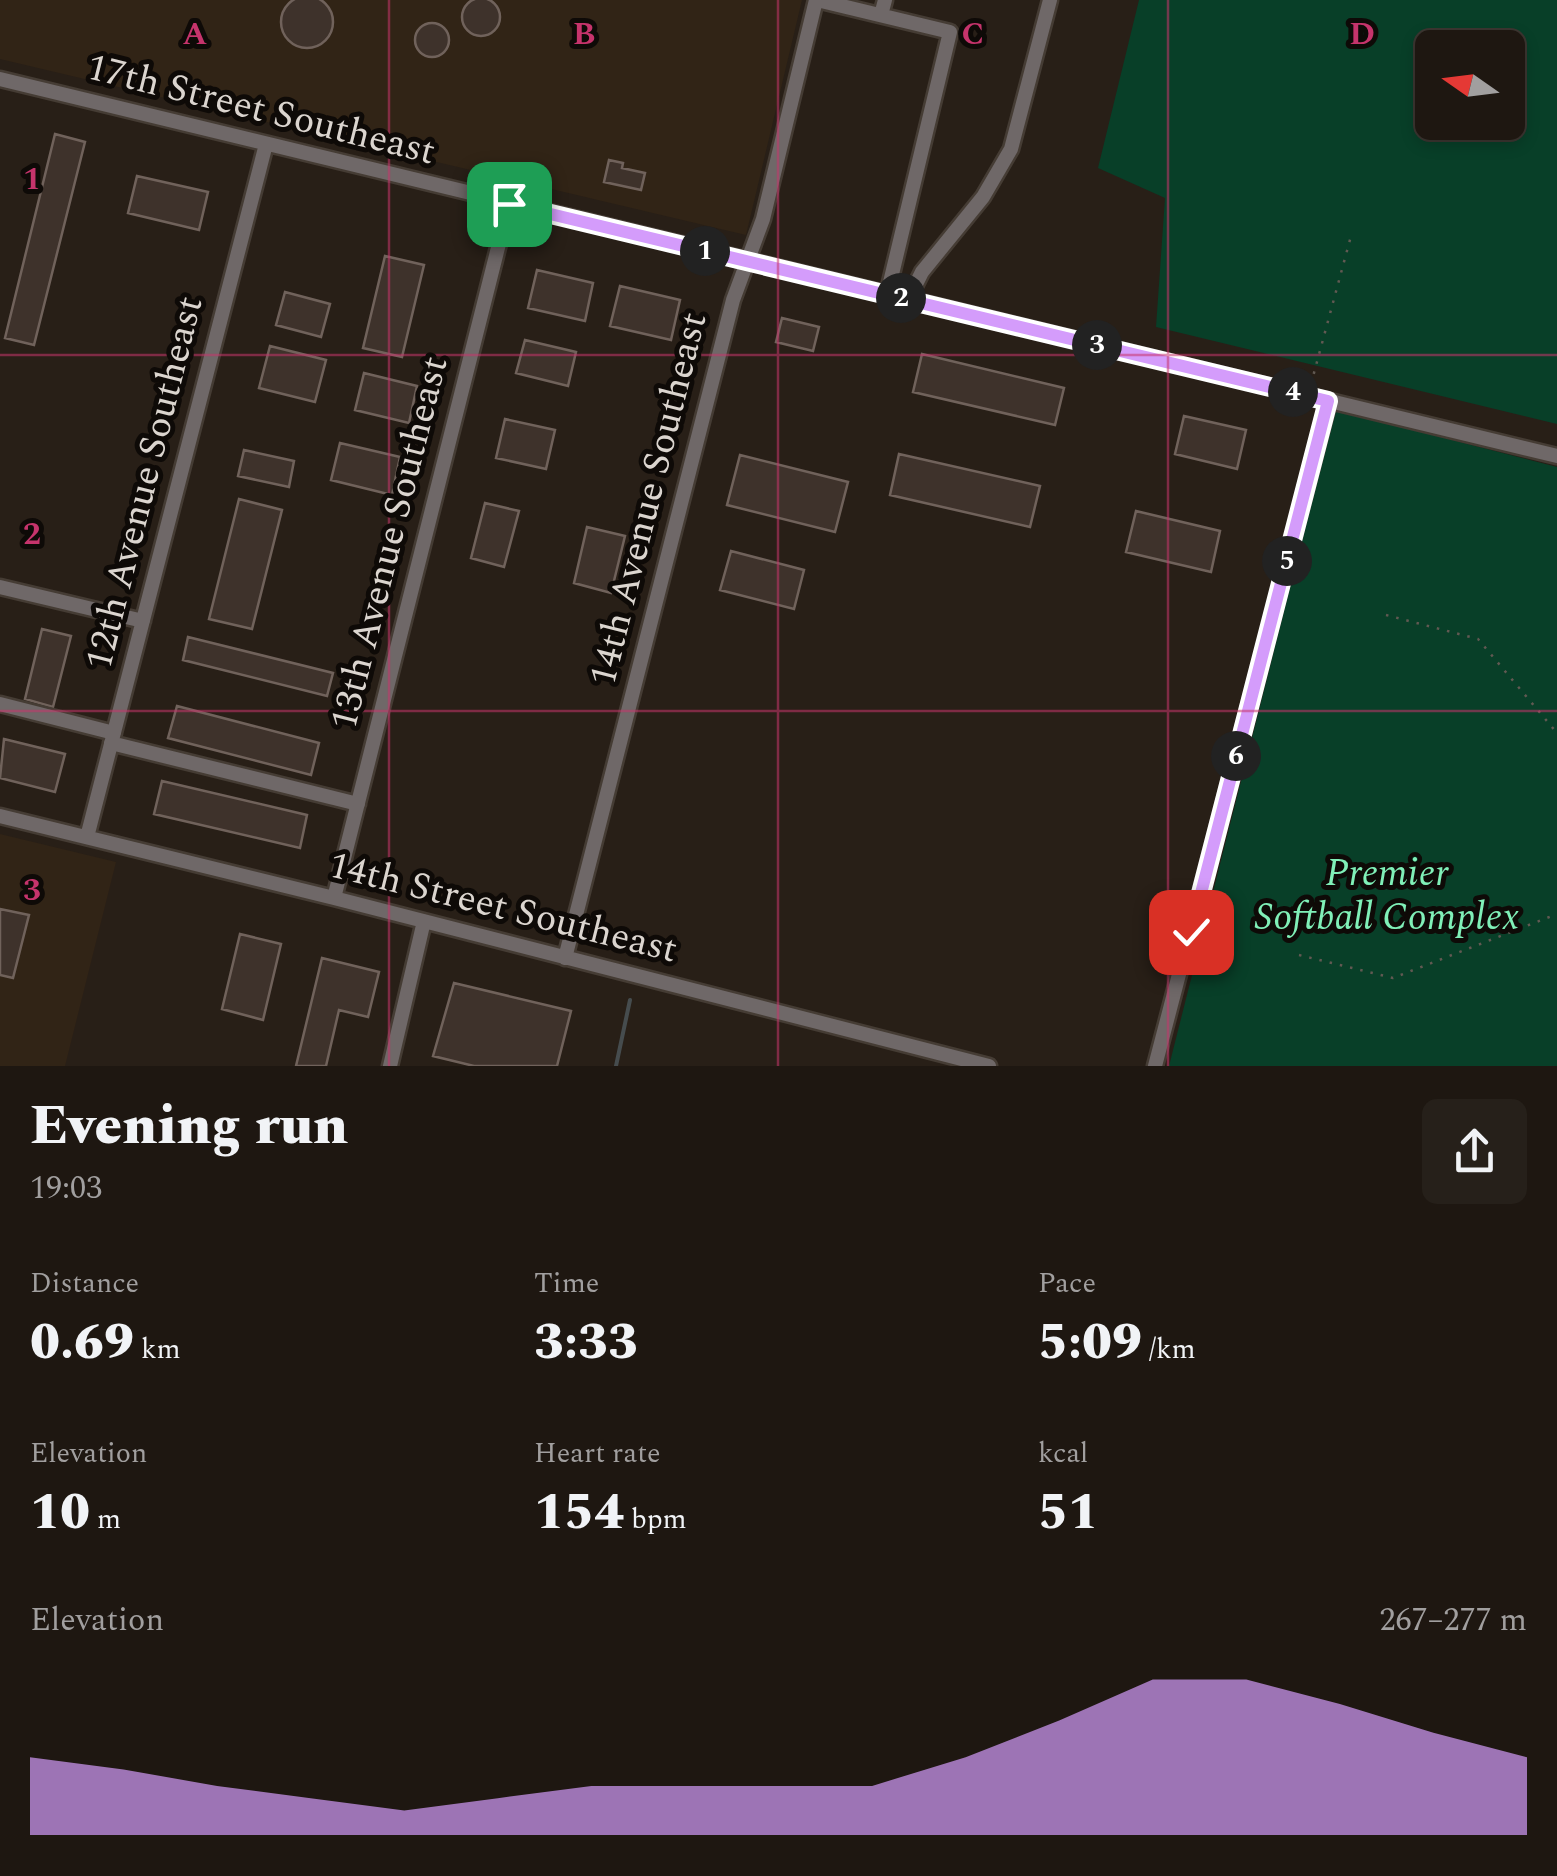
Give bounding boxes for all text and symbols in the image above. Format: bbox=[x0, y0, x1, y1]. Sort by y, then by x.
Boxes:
text: A bbox=[183, 10, 208, 59]
text: B bbox=[573, 10, 595, 59]
text: C bbox=[962, 10, 984, 59]
text: D bbox=[1349, 10, 1375, 59]
north arrow bbox=[1415, 30, 1525, 140]
map controls bbox=[1415, 30, 1525, 140]
street label: 17th Street Southeast bbox=[81, 39, 441, 181]
text: 1 bbox=[23, 155, 41, 204]
pin bbox=[467, 162, 552, 247]
icon: arrive bbox=[482, 177, 537, 232]
pin: 1 bbox=[680, 226, 730, 276]
text: 1 bbox=[697, 229, 713, 272]
pin: 2 bbox=[876, 273, 926, 323]
text: 2 bbox=[893, 276, 909, 319]
street label: 12th Avenue Southeast bbox=[71, 290, 219, 676]
street label: 14th Avenue Southeast bbox=[575, 306, 723, 692]
pin: 3 bbox=[1072, 320, 1122, 370]
text: 3 bbox=[1089, 323, 1105, 366]
street label: 13th Avenue Southeast bbox=[316, 350, 464, 736]
pin: 4 bbox=[1268, 367, 1318, 417]
text: 4 bbox=[1285, 370, 1301, 413]
text: 2 bbox=[23, 510, 41, 559]
pin: 5 bbox=[1262, 536, 1312, 586]
text: 5 bbox=[1279, 539, 1295, 582]
pin: 6 bbox=[1211, 731, 1261, 781]
text: 6 bbox=[1228, 734, 1244, 777]
street label: 14th Street Southeast bbox=[323, 837, 683, 979]
park label: Premier Softball Complex bbox=[1255, 845, 1519, 947]
text: 3 bbox=[23, 866, 41, 915]
pin bbox=[1149, 890, 1234, 975]
icon: check bbox=[1164, 905, 1219, 960]
text: Evening run bbox=[30, 1085, 348, 1168]
button: share bbox=[1422, 1099, 1527, 1204]
text: 19:03 bbox=[30, 1164, 102, 1213]
text: Distance bbox=[30, 1262, 139, 1305]
text: Time bbox=[534, 1262, 599, 1305]
text: Pace bbox=[1038, 1262, 1096, 1305]
text: 0.69 bbox=[30, 1305, 134, 1381]
text: 3:33 bbox=[534, 1305, 638, 1381]
text: 5:09 bbox=[1038, 1305, 1142, 1381]
text: km bbox=[134, 1328, 181, 1371]
text: /km bbox=[1142, 1328, 1196, 1371]
text: Elevation bbox=[30, 1432, 147, 1475]
text: Heart rate bbox=[534, 1432, 661, 1475]
text: kcal bbox=[1038, 1432, 1088, 1475]
text: 10 bbox=[30, 1475, 90, 1551]
text: 154 bbox=[534, 1475, 624, 1551]
text: 51 bbox=[1038, 1475, 1098, 1551]
text: m bbox=[90, 1498, 121, 1541]
text: bpm bbox=[624, 1498, 687, 1541]
text: Elevation bbox=[30, 1596, 164, 1645]
text: 267–277 m bbox=[1379, 1596, 1527, 1645]

